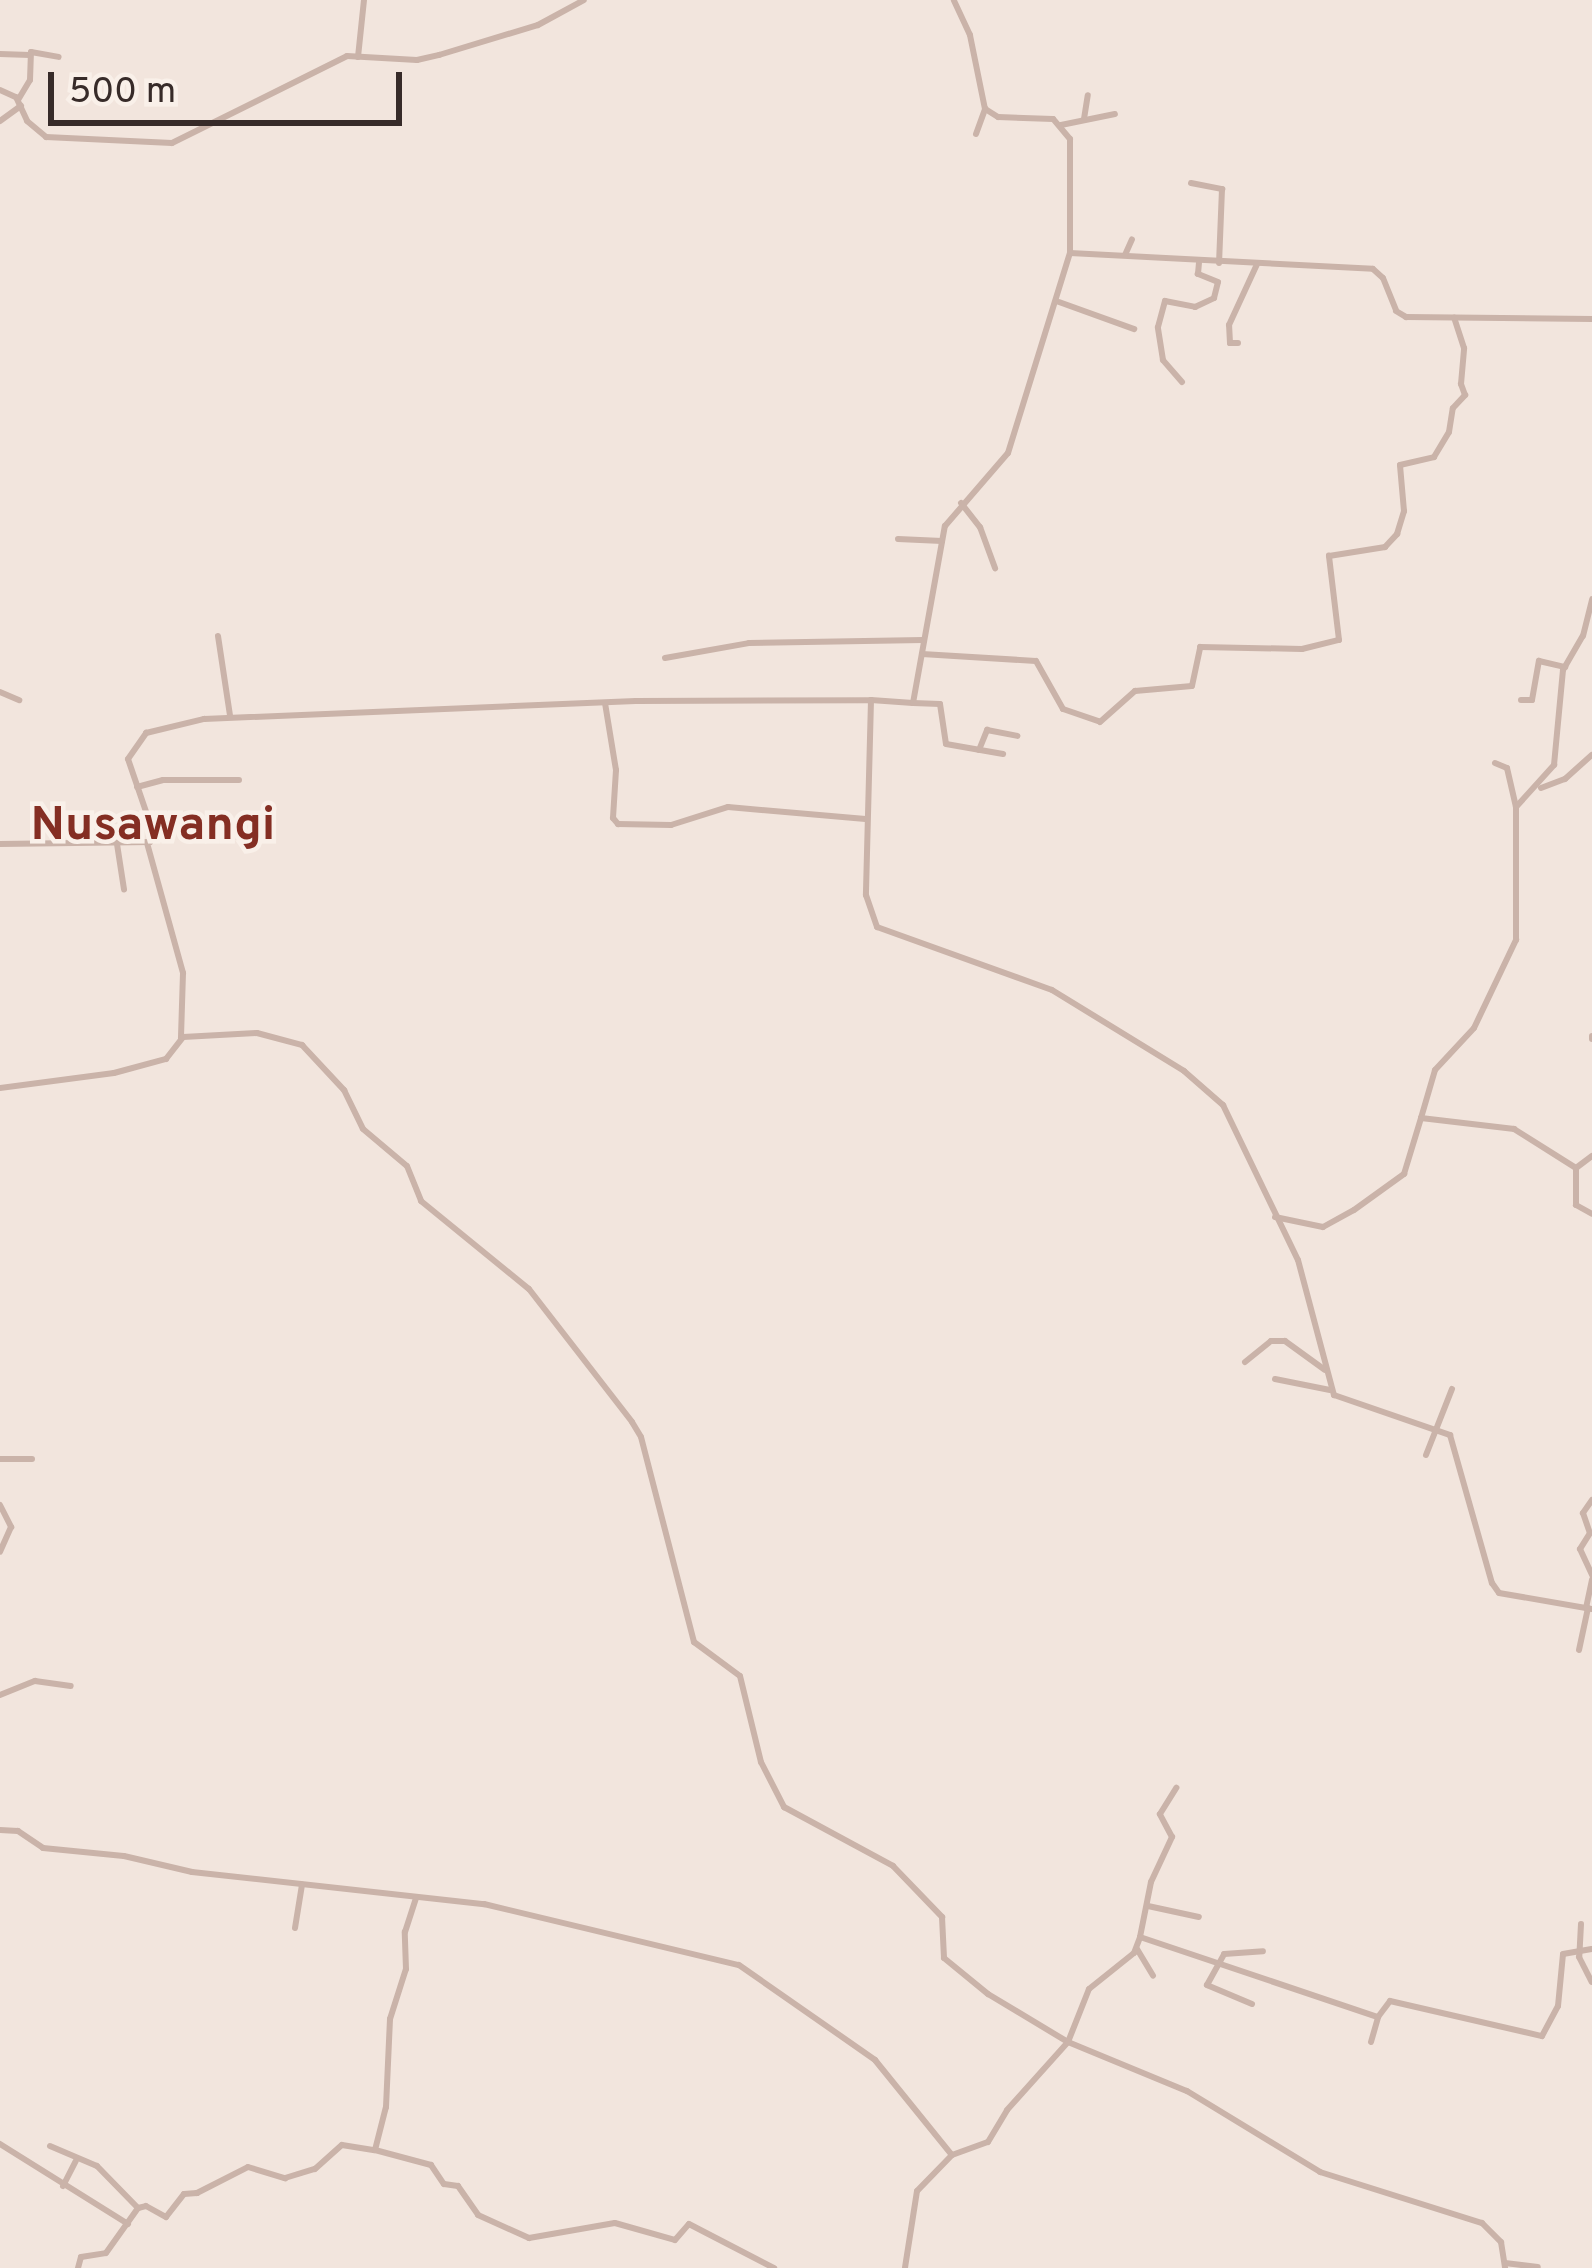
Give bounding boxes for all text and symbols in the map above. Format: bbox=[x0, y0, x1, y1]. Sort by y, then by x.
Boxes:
scale bar bbox=[54, 48, 408, 122]
text: 500 m bbox=[69, 70, 176, 116]
district label: Nusawangi bbox=[31, 799, 275, 857]

